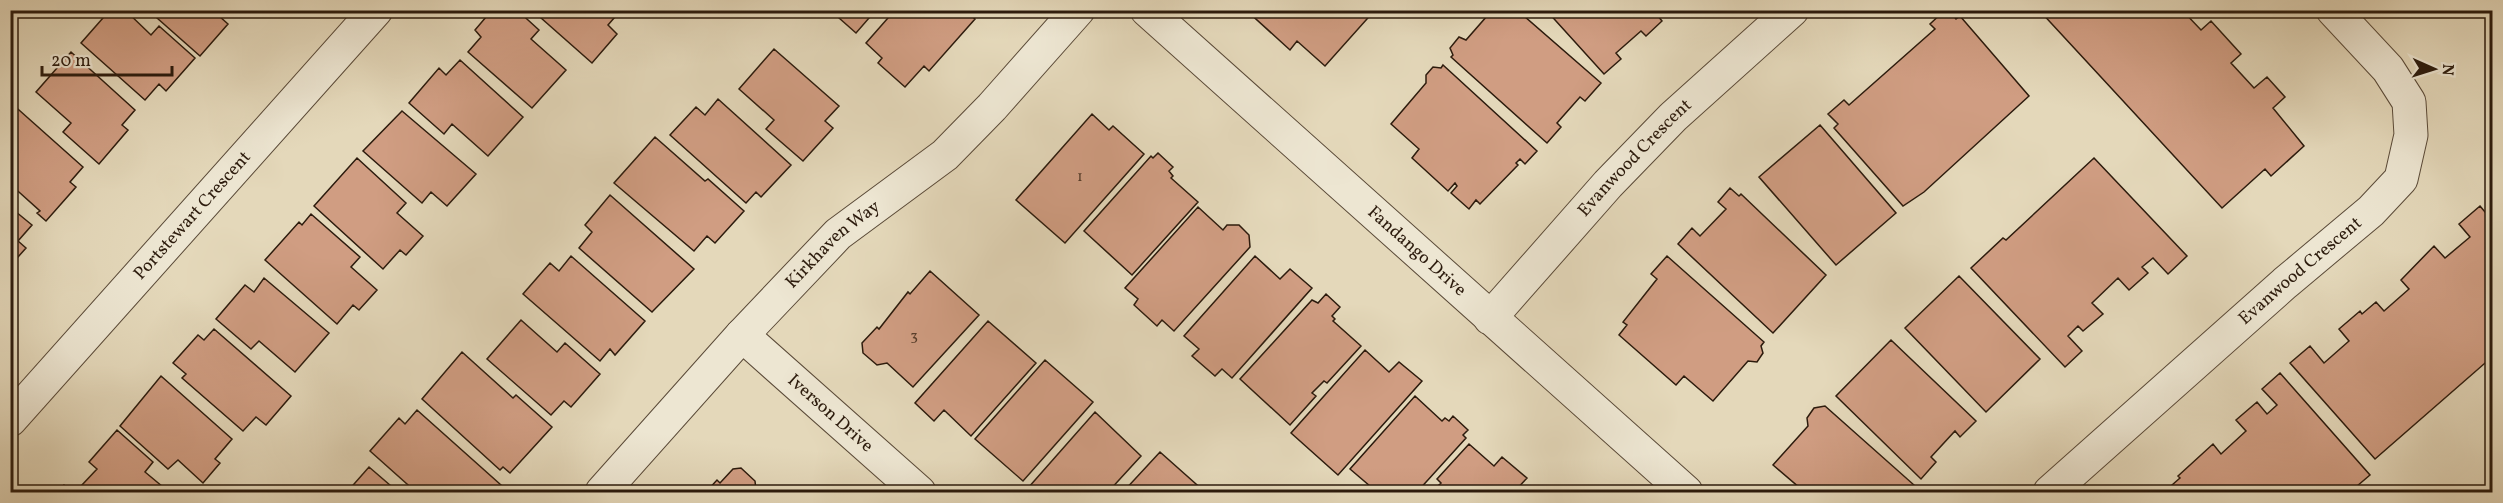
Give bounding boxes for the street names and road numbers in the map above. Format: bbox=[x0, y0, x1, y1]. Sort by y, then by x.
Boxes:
street label: Evanwood Crescent bbox=[1572, 93, 1698, 222]
street label: Portstewart Crescent bbox=[128, 146, 257, 286]
street label: Kirkhaven Way bbox=[780, 194, 886, 294]
street label: Fandango Drive bbox=[1362, 200, 1472, 302]
street label: Evanwood Crescent bbox=[2233, 211, 2368, 331]
street label: Iverson Drive bbox=[782, 368, 879, 458]

